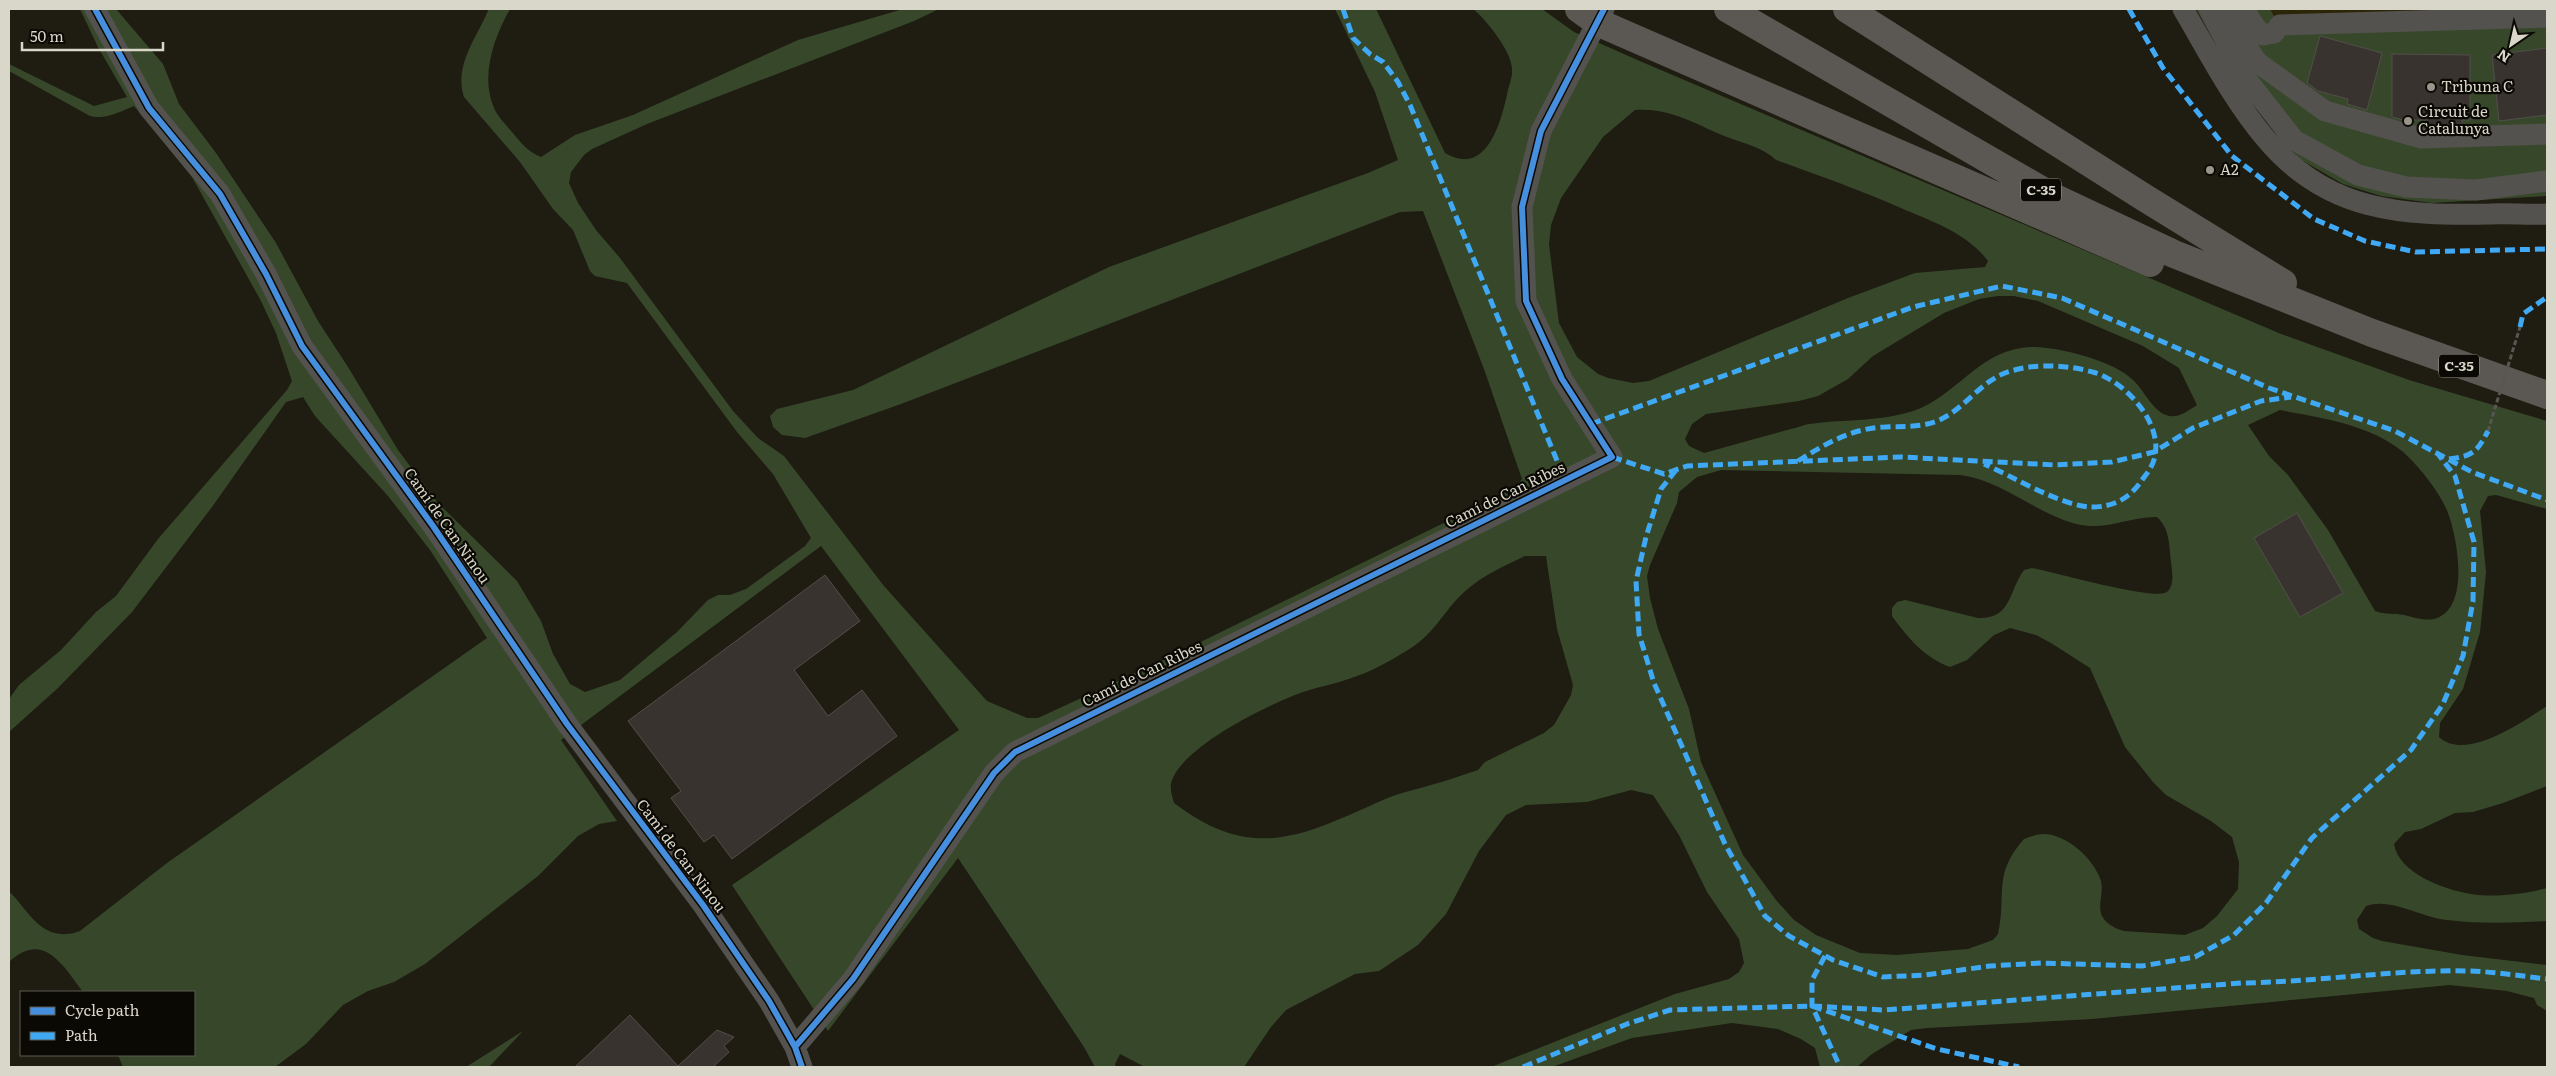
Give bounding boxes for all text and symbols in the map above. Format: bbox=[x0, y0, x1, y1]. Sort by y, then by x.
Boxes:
scale bar bbox=[22, 20, 164, 52]
north arrow bbox=[2486, 20, 2536, 70]
text: 50 m bbox=[30, 24, 64, 47]
text: N bbox=[2493, 45, 2514, 68]
place label: Tribuna C bbox=[2441, 74, 2514, 97]
marker: Tribuna C bbox=[2425, 81, 2437, 93]
place label: Circuit de Catalunya bbox=[2418, 99, 2491, 139]
marker: Circuit de Catalunya bbox=[2402, 115, 2414, 127]
place label: A2 bbox=[2220, 157, 2239, 180]
marker: A2 bbox=[2204, 164, 2216, 176]
road number: C-35 bbox=[2021, 178, 2061, 202]
road number: C-35 bbox=[2439, 354, 2479, 378]
street label: Camí de Can Ribes bbox=[1440, 455, 1568, 533]
street label: Camí de Can Ninou bbox=[400, 462, 497, 588]
street label: Camí de Can Ribes bbox=[1077, 634, 1205, 712]
street label: Camí de Can Ninou bbox=[632, 793, 733, 917]
legend bbox=[20, 991, 195, 1056]
text: Cycle path bbox=[65, 998, 140, 1021]
text: Path bbox=[65, 1023, 98, 1046]

